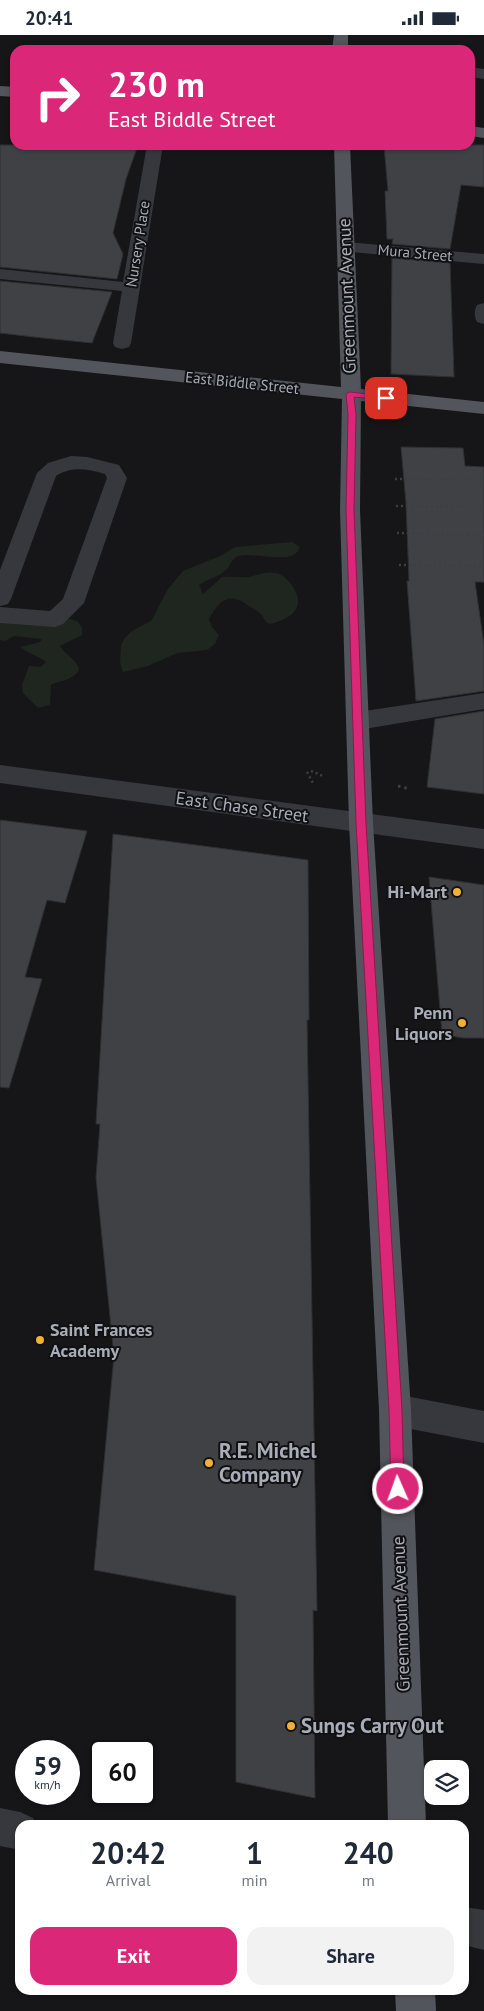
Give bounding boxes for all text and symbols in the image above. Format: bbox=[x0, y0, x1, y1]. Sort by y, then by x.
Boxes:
text: 20:41 bbox=[25, 6, 73, 30]
text: 230 m bbox=[108, 61, 205, 107]
icon: right bbox=[25, 65, 90, 130]
text: East Biddle Street bbox=[108, 105, 275, 133]
street label: Nursery Place bbox=[121, 199, 154, 288]
street label: Greenmount Avenue bbox=[332, 218, 361, 374]
street label: Mura Street bbox=[377, 240, 453, 265]
street label: East Biddle Street bbox=[184, 367, 300, 398]
pin bbox=[365, 377, 407, 419]
icon: arrive bbox=[372, 384, 400, 412]
street label: East Chase Street bbox=[174, 786, 310, 827]
place label: Hi-Mart bbox=[387, 880, 448, 903]
marker: Hi-Mart bbox=[451, 886, 463, 898]
place label: Penn Liquors bbox=[395, 1001, 452, 1045]
marker: Penn Liquors bbox=[456, 1017, 468, 1029]
place label: Saint Frances Academy bbox=[50, 1318, 153, 1362]
marker: Saint Frances Academy bbox=[34, 1334, 46, 1346]
place label: R.E. Michel Company bbox=[219, 1437, 317, 1488]
marker: R.E. Michel Company bbox=[203, 1457, 215, 1469]
position arrow bbox=[371, 1462, 423, 1514]
street label: Greenmount Avenue bbox=[386, 1536, 415, 1692]
place label: Sungs Carry Out bbox=[301, 1712, 444, 1739]
marker: Sungs Carry Out bbox=[285, 1720, 297, 1732]
speed limit sign: 60 bbox=[90, 1740, 155, 1805]
text: 59 bbox=[33, 1750, 62, 1782]
map controls bbox=[424, 1760, 469, 1805]
button: layers bbox=[424, 1760, 469, 1805]
text: km/h bbox=[34, 1777, 61, 1792]
text: 20:42 bbox=[90, 1833, 166, 1872]
text: 1 bbox=[246, 1833, 263, 1872]
text: 240 bbox=[343, 1833, 394, 1872]
text: Arrival bbox=[106, 1870, 151, 1890]
text: min bbox=[242, 1870, 268, 1890]
text: m bbox=[362, 1870, 375, 1890]
button: Exit bbox=[30, 1927, 237, 1985]
button: Share bbox=[247, 1927, 454, 1985]

